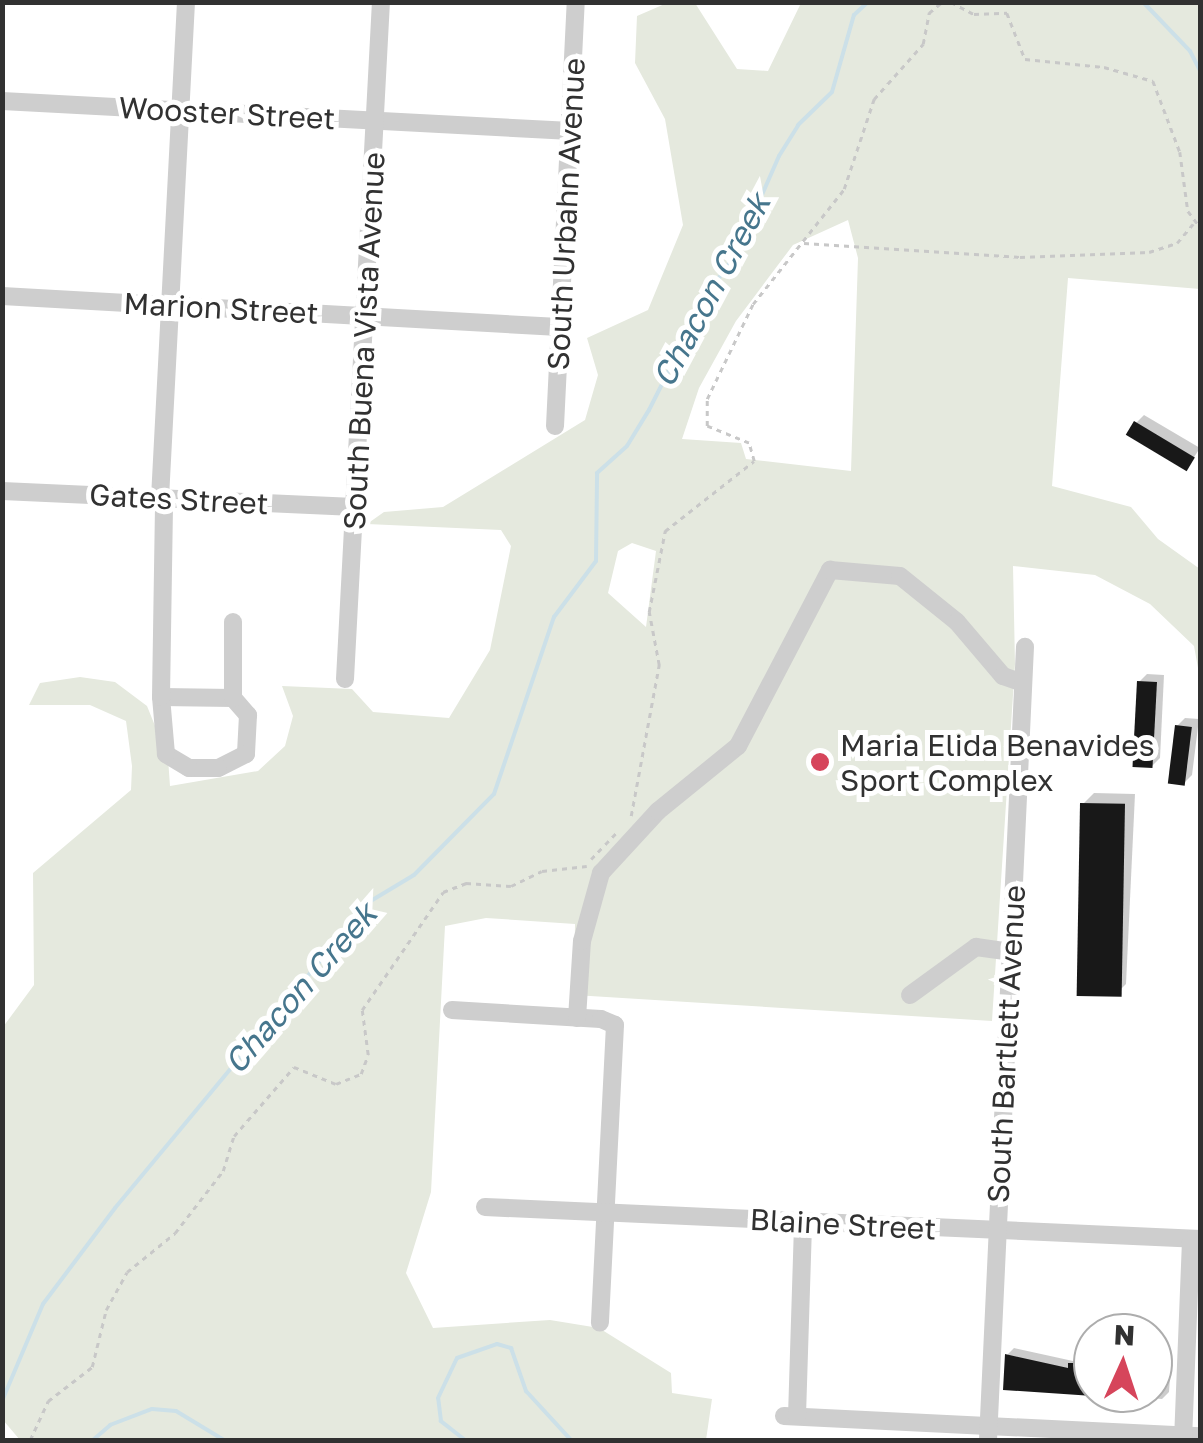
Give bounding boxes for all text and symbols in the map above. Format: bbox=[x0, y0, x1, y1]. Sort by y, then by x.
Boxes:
street label: South Urbahn Avenue bbox=[540, 57, 592, 371]
street label: Wooster Street bbox=[118, 89, 336, 137]
street label: South Buena Vista Avenue bbox=[336, 151, 392, 531]
water label: Chacon Creek bbox=[644, 187, 778, 393]
street label: Marion Street bbox=[123, 285, 319, 331]
street label: Gates Street bbox=[88, 476, 270, 522]
place label: Maria Elida Benavides Sport Complex bbox=[840, 727, 1155, 798]
marker: Maria Elida Benavides Sport Complex bbox=[809, 751, 831, 773]
street label: South Bartlett Avenue bbox=[980, 884, 1032, 1204]
water label: Chacon Creek bbox=[216, 895, 384, 1081]
street label: Blaine Street bbox=[749, 1201, 937, 1247]
north arrow bbox=[1073, 1313, 1173, 1413]
text: N bbox=[1113, 1318, 1136, 1352]

